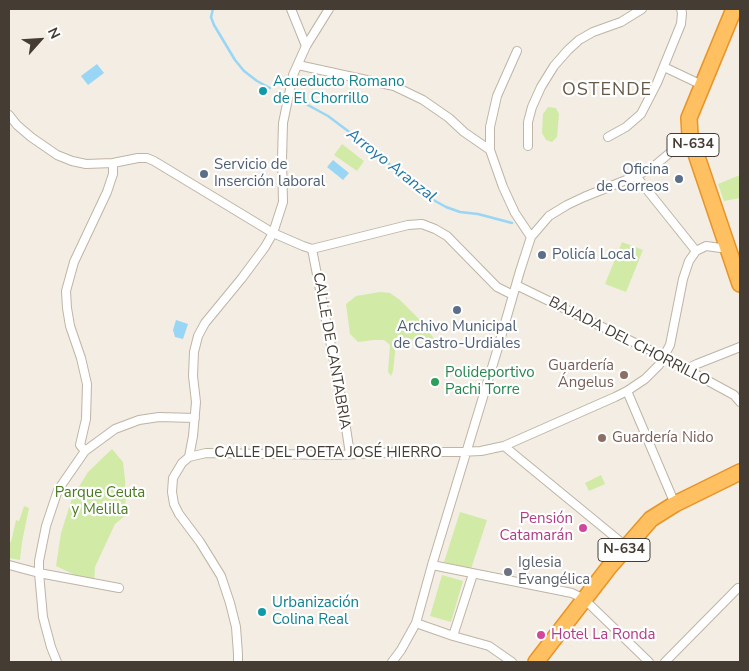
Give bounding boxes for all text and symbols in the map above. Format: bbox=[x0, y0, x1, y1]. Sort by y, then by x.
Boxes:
north arrow bbox=[15, 15, 65, 65]
text: N bbox=[43, 24, 65, 42]
place label: Acueducto Romano de El Chorrillo bbox=[273, 73, 405, 108]
district label: OSTENDE bbox=[561, 80, 653, 102]
marker: Acueducto Romano de El Chorrillo bbox=[257, 85, 269, 97]
water label: Arroyo Aranzal bbox=[342, 125, 440, 207]
road number: N-634 bbox=[667, 134, 719, 156]
place label: Servicio de Inserción laboral bbox=[214, 156, 325, 191]
place label: Oficina de Correos bbox=[596, 161, 669, 196]
marker: Servicio de Inserción laboral bbox=[198, 168, 210, 180]
marker: Oficina de Correos bbox=[673, 173, 685, 185]
place label: Policía Local bbox=[552, 246, 635, 264]
marker: Policía Local bbox=[536, 249, 548, 261]
street label: CALLE DE CANTABRIA bbox=[308, 271, 354, 431]
street label: BAJADA DEL CHORRILLO bbox=[545, 293, 713, 391]
marker: Archivo Municipal de Castro-Urdiales bbox=[451, 304, 463, 316]
place label: Archivo Municipal de Castro-Urdiales bbox=[394, 318, 520, 353]
place label: Guardería Ángelus bbox=[548, 357, 614, 392]
place label: Polideportivo Pachi Torre bbox=[445, 364, 535, 399]
marker: Guardería Ángelus bbox=[618, 369, 630, 381]
marker: Polideportivo Pachi Torre bbox=[429, 376, 441, 388]
place label: Guardería Nido bbox=[612, 429, 714, 447]
marker: Guardería Nido bbox=[596, 432, 608, 444]
street label: CALLE DEL POETA JOSÉ HIERRO bbox=[214, 444, 442, 462]
park label: Parque Ceuta y Melilla bbox=[55, 484, 145, 519]
place label: Pensión Catamarán bbox=[499, 510, 573, 545]
marker: Pensión Catamarán bbox=[577, 522, 589, 534]
road number: N-634 bbox=[598, 538, 650, 562]
place label: Iglesia Evangélica bbox=[518, 554, 590, 589]
marker: Iglesia Evangélica bbox=[502, 566, 514, 578]
place label: Urbanización Colina Real bbox=[272, 594, 359, 629]
marker: Urbanización Colina Real bbox=[256, 606, 268, 618]
place label: Hotel La Ronda bbox=[551, 626, 655, 644]
marker: Hotel La Ronda bbox=[535, 629, 547, 641]

